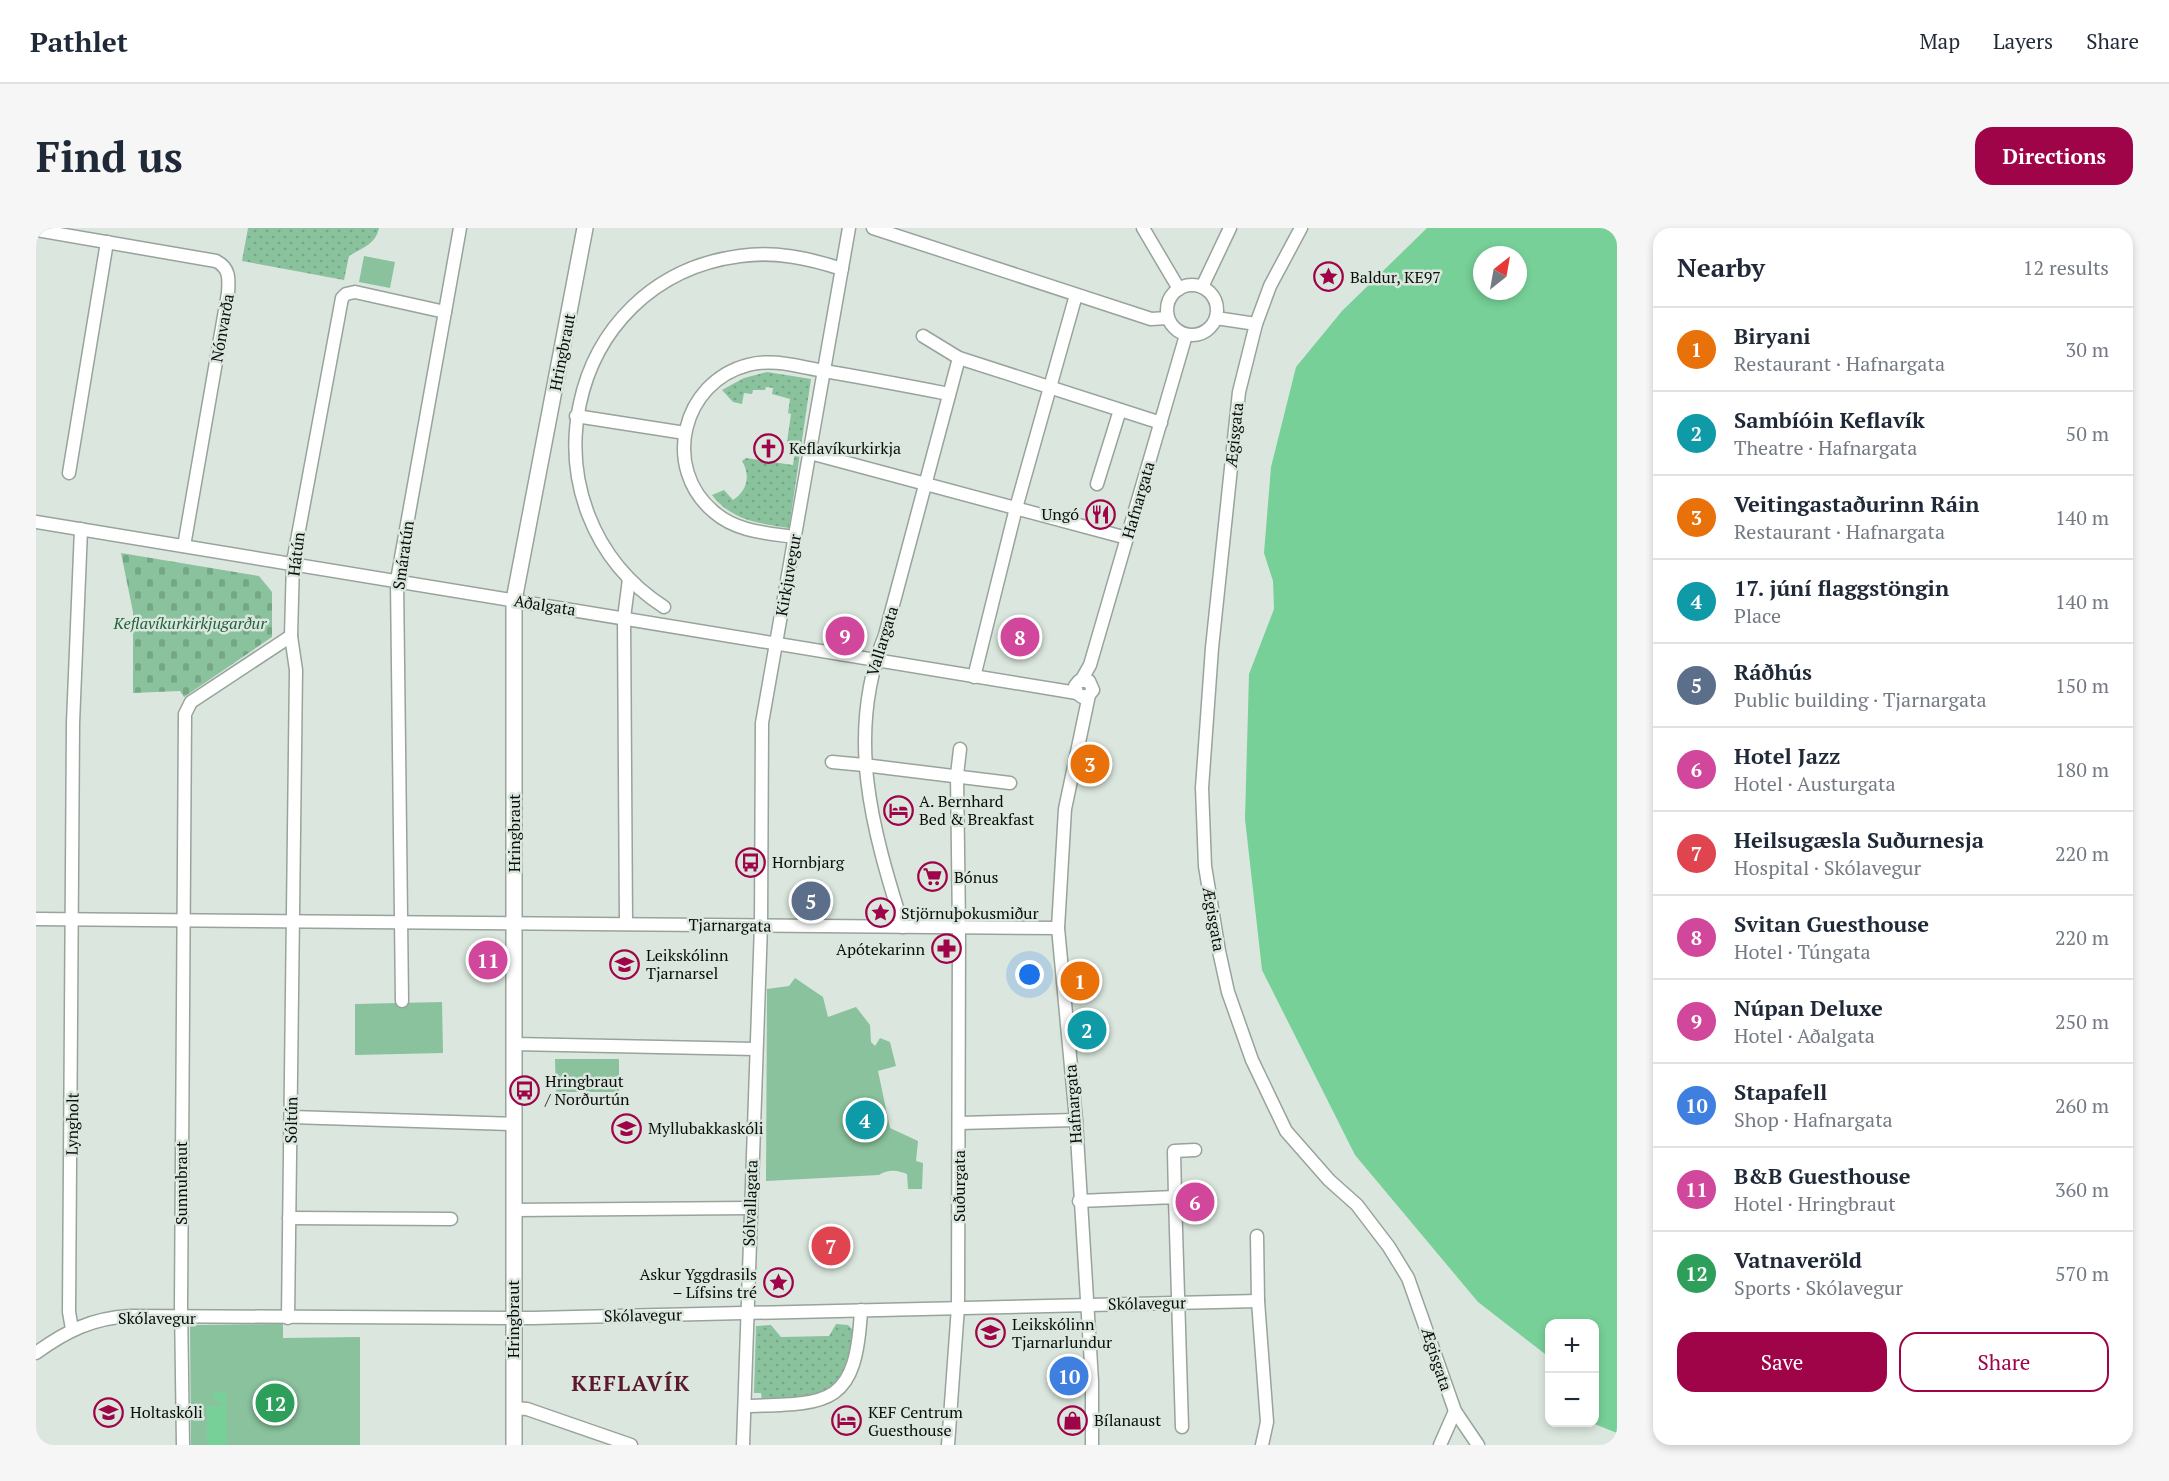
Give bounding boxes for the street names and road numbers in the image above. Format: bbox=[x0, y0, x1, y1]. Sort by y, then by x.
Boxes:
street label: Nónvarða bbox=[205, 292, 239, 364]
street label: Hringbraut bbox=[544, 311, 580, 393]
street label: Ægisgata bbox=[1220, 401, 1248, 469]
street label: Hafnargata bbox=[1116, 459, 1160, 541]
street label: Smáratún bbox=[387, 519, 419, 591]
street label: Hátún bbox=[282, 530, 310, 577]
street label: Kirkjuvegur bbox=[770, 531, 806, 618]
street label: Aðalgata bbox=[512, 589, 578, 621]
street label: Vallargata bbox=[861, 603, 903, 679]
street label: Hringbraut bbox=[503, 794, 525, 872]
street label: Ægisgata bbox=[1197, 885, 1231, 953]
street label: Tjarnargata bbox=[688, 913, 772, 937]
street label: Hafnargata bbox=[1059, 1064, 1087, 1144]
street label: Lyngholt bbox=[60, 1092, 84, 1156]
street label: Sóltún bbox=[280, 1096, 302, 1144]
street label: Sunnubraut bbox=[170, 1141, 192, 1225]
street label: Suðurgata bbox=[948, 1150, 970, 1222]
street label: Sólvallagata bbox=[737, 1159, 763, 1247]
street label: Hringbraut bbox=[502, 1280, 524, 1358]
street label: Skólavegur bbox=[1108, 1291, 1187, 1315]
street label: Skólavegur bbox=[604, 1303, 683, 1327]
street label: Skólavegur bbox=[118, 1307, 197, 1329]
street label: Ægisgata bbox=[1416, 1324, 1458, 1394]

